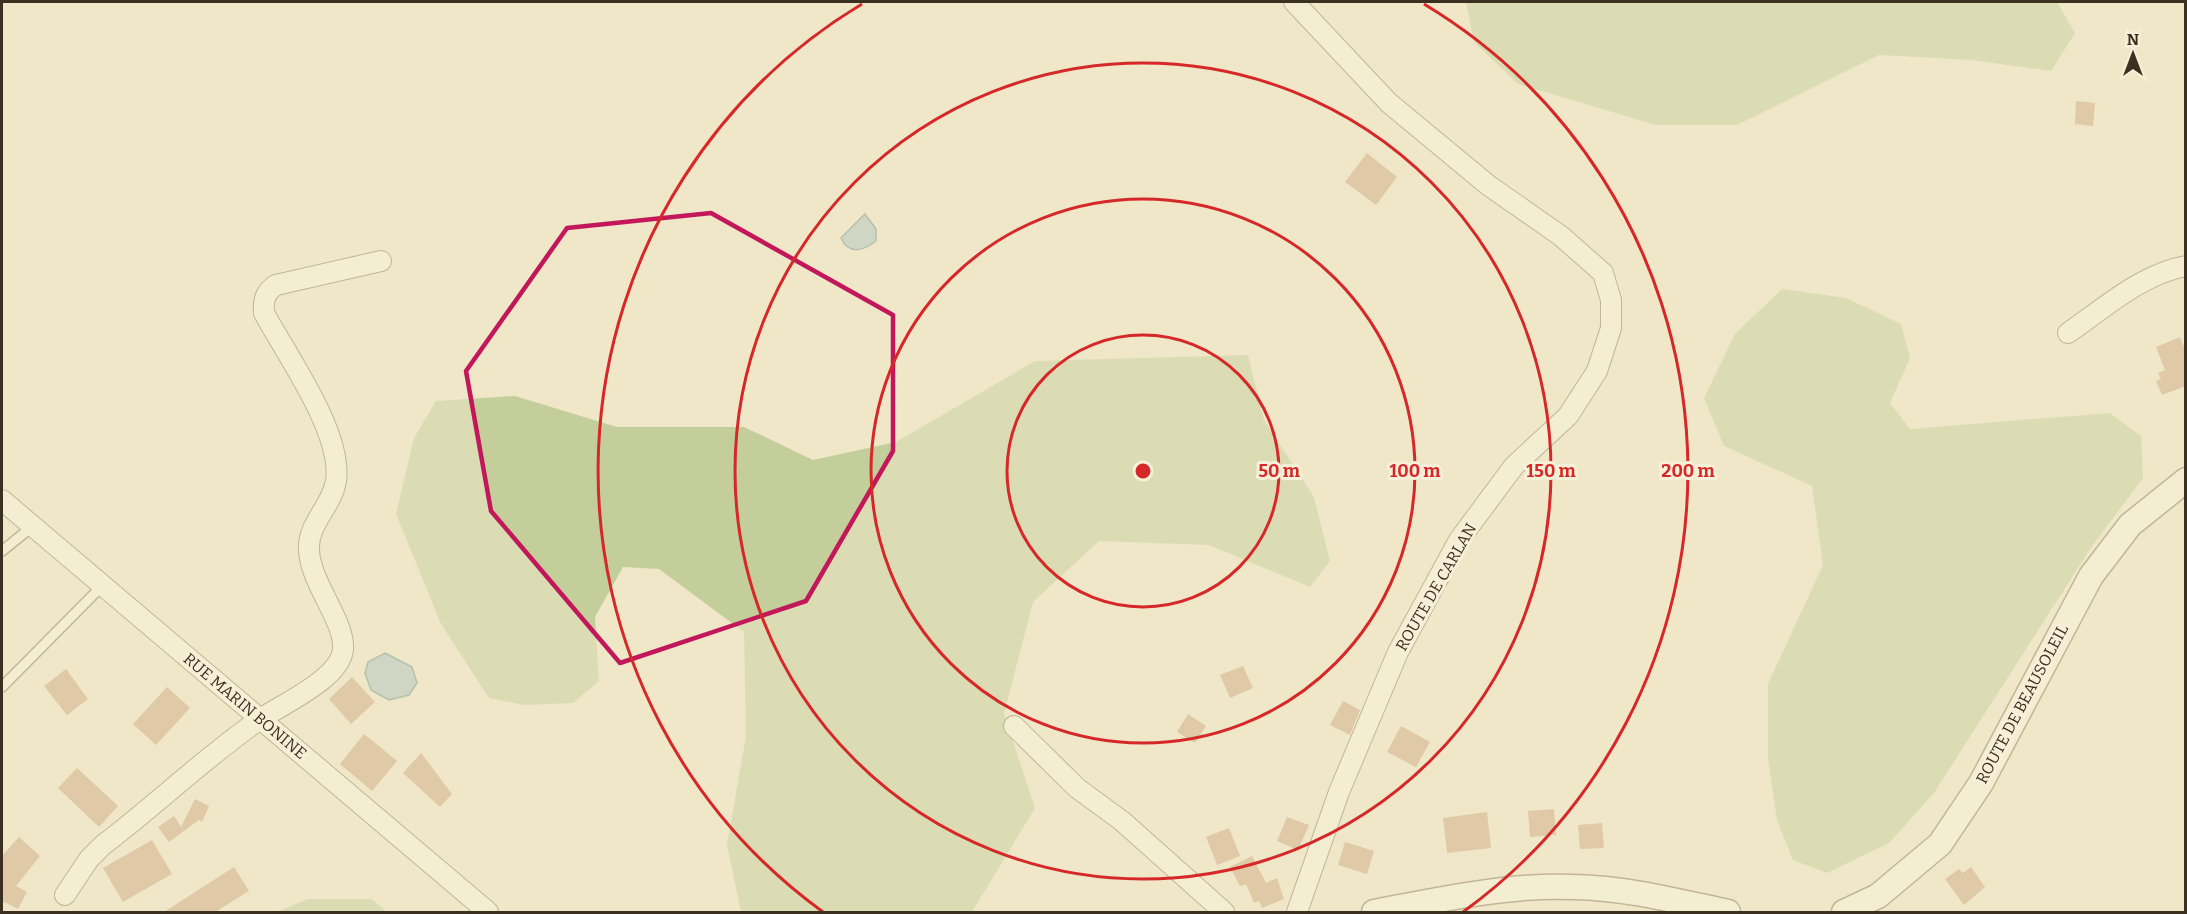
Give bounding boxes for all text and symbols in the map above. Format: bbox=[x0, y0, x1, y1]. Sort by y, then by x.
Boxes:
north arrow bbox=[2103, 24, 2163, 84]
text: N bbox=[2127, 30, 2139, 49]
text: 50 m bbox=[1258, 460, 1300, 482]
text: 100 m bbox=[1389, 460, 1441, 482]
text: 150 m bbox=[1526, 460, 1576, 482]
text: 200 m bbox=[1661, 460, 1715, 482]
centre of rings bbox=[1133, 461, 1153, 481]
street label: ROUTE DE CARLAN bbox=[1392, 520, 1480, 654]
street label: ROUTE DE BEAUSOLEIL bbox=[1972, 621, 2072, 787]
street label: RUE MARIN BONINE bbox=[180, 649, 310, 763]

